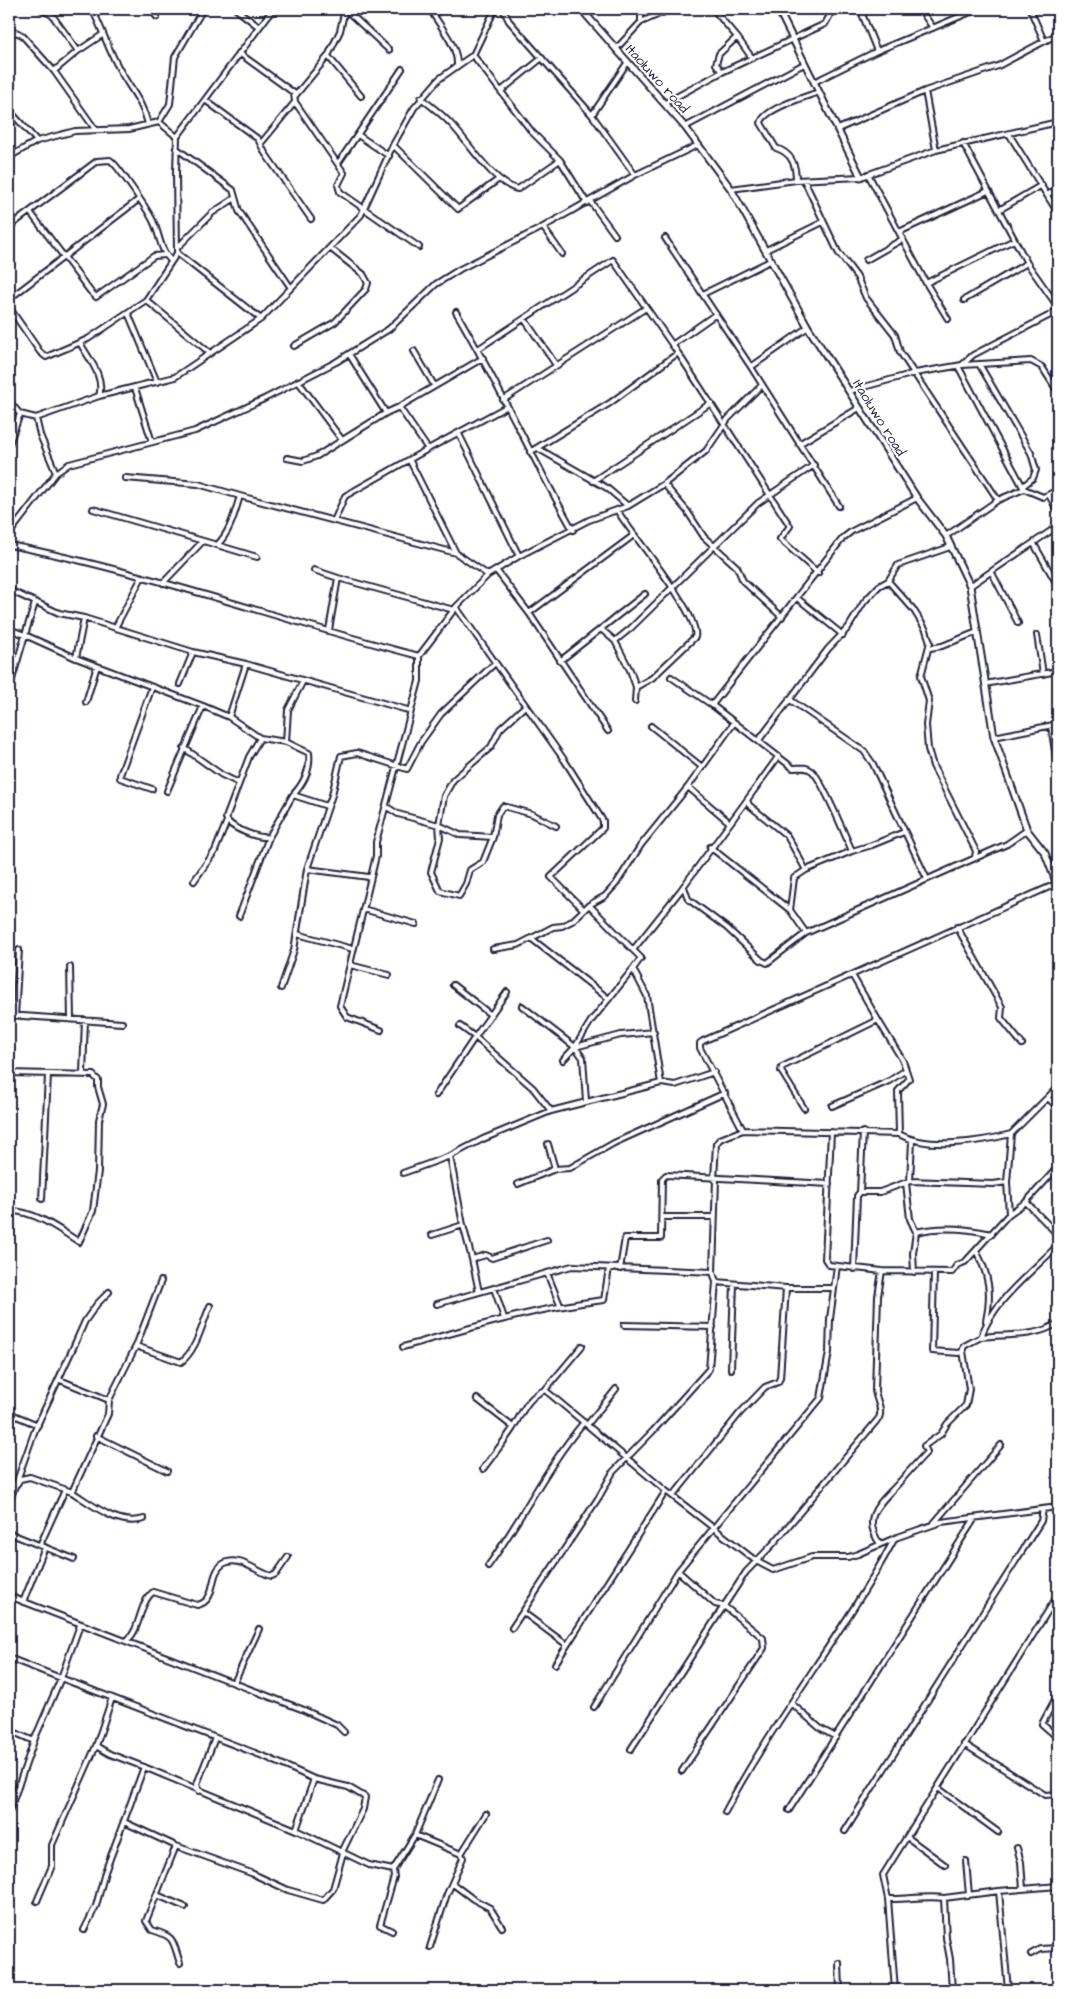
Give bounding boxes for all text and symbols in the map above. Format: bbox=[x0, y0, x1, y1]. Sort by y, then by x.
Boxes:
street label: Itaoluwo road bbox=[621, 40, 693, 118]
street label: Itaoluwo road bbox=[848, 376, 910, 460]

